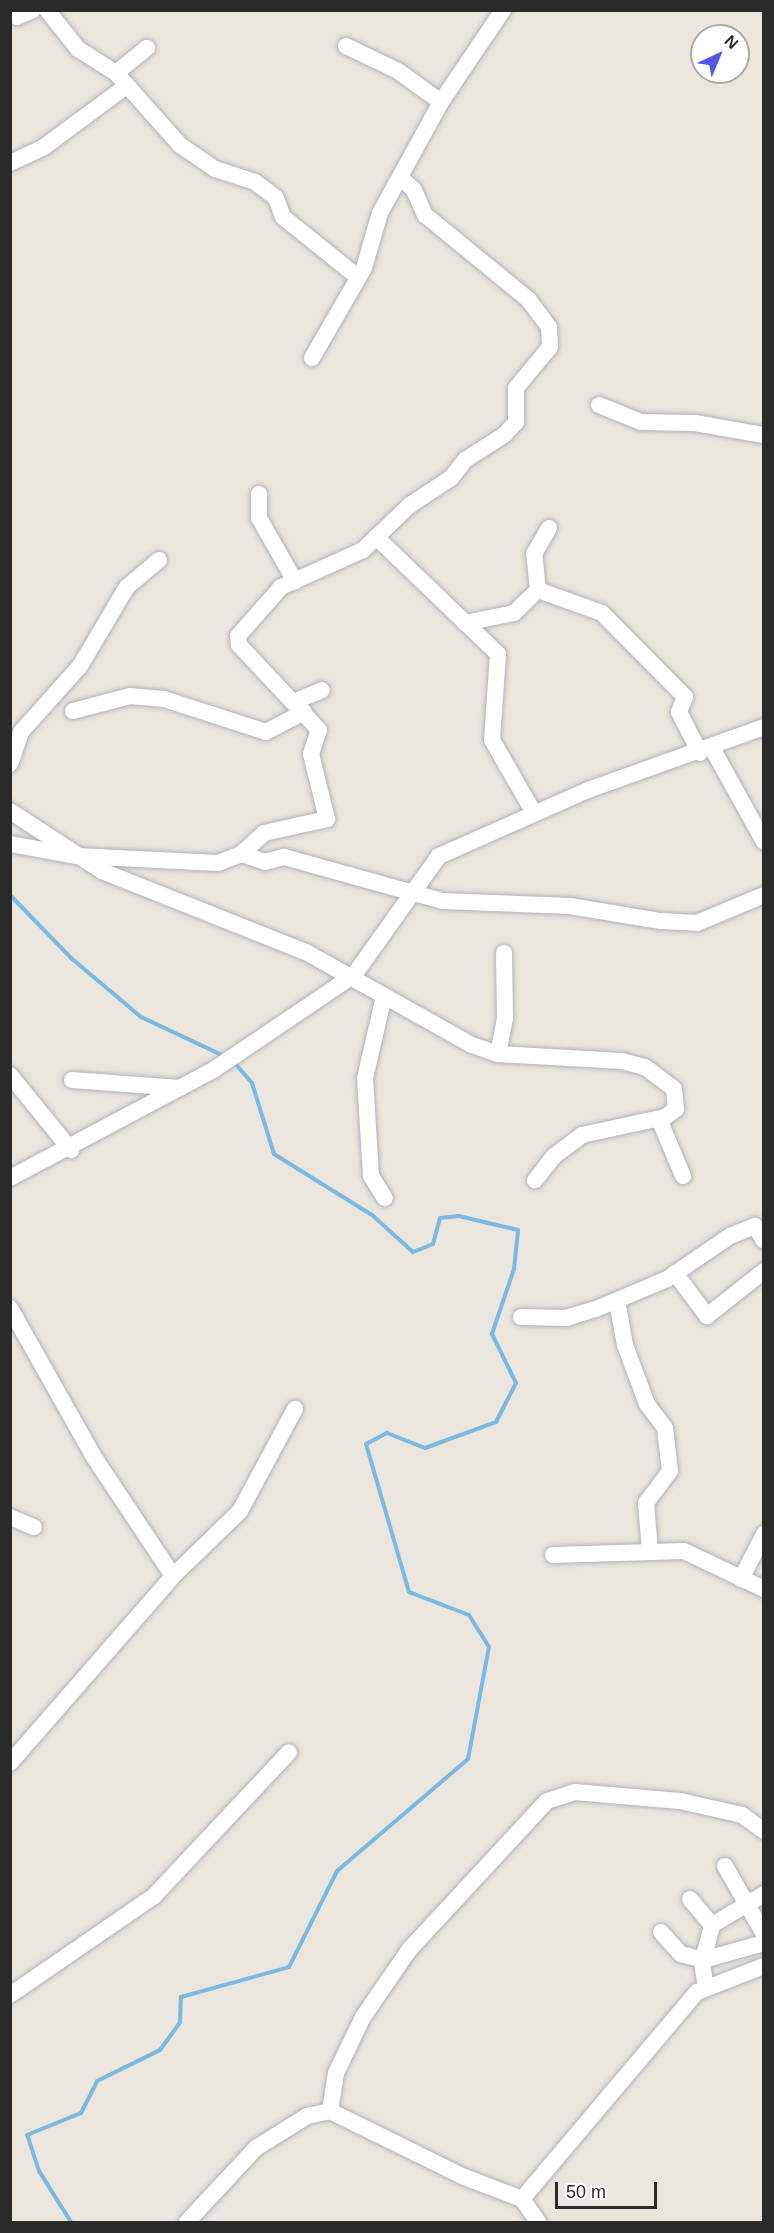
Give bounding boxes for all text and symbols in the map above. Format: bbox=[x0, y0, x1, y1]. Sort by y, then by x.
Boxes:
north arrow bbox=[690, 24, 750, 84]
text: N bbox=[721, 32, 742, 52]
scale bar bbox=[558, 2170, 660, 2208]
text: 50 m bbox=[566, 2182, 606, 2202]

